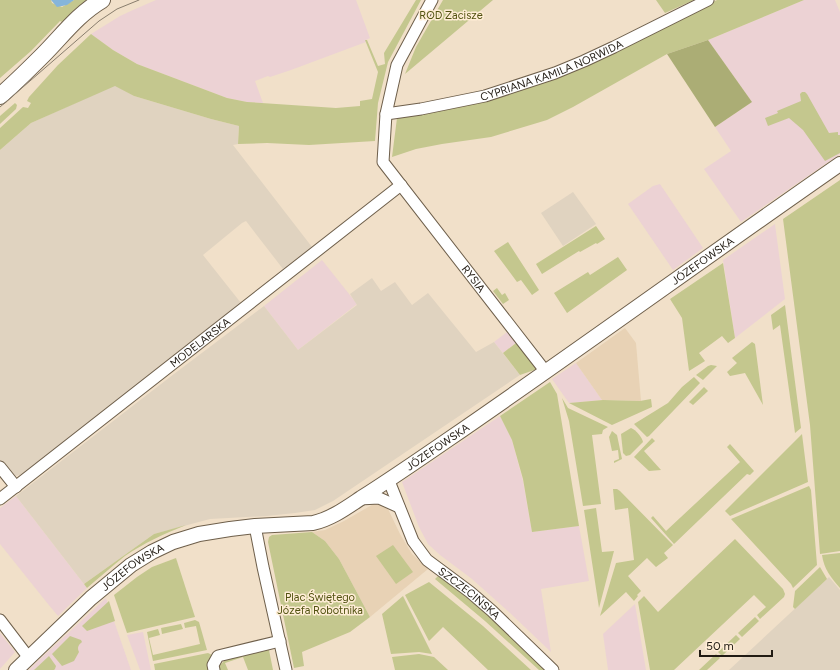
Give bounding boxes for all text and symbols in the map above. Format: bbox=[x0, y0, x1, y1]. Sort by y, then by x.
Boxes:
park label: ROD Zacisze bbox=[419, 9, 483, 22]
street label: CYPRIANA KAMILA NORWIDA bbox=[479, 37, 626, 103]
street label: JÓZEFOWSKA bbox=[669, 234, 737, 287]
street label: RYSIA bbox=[459, 263, 489, 295]
street label: MODELARSKA bbox=[167, 314, 233, 370]
street label: JÓZEFOWSKA bbox=[403, 420, 472, 473]
street label: JÓZEFOWSKA bbox=[99, 541, 166, 593]
street label: SZCZECIŃSKA bbox=[436, 564, 503, 622]
park label: Plac Świętego Józefa Robotnika bbox=[277, 590, 363, 617]
scale bar bbox=[700, 632, 772, 658]
text: 50 m bbox=[706, 639, 734, 653]

